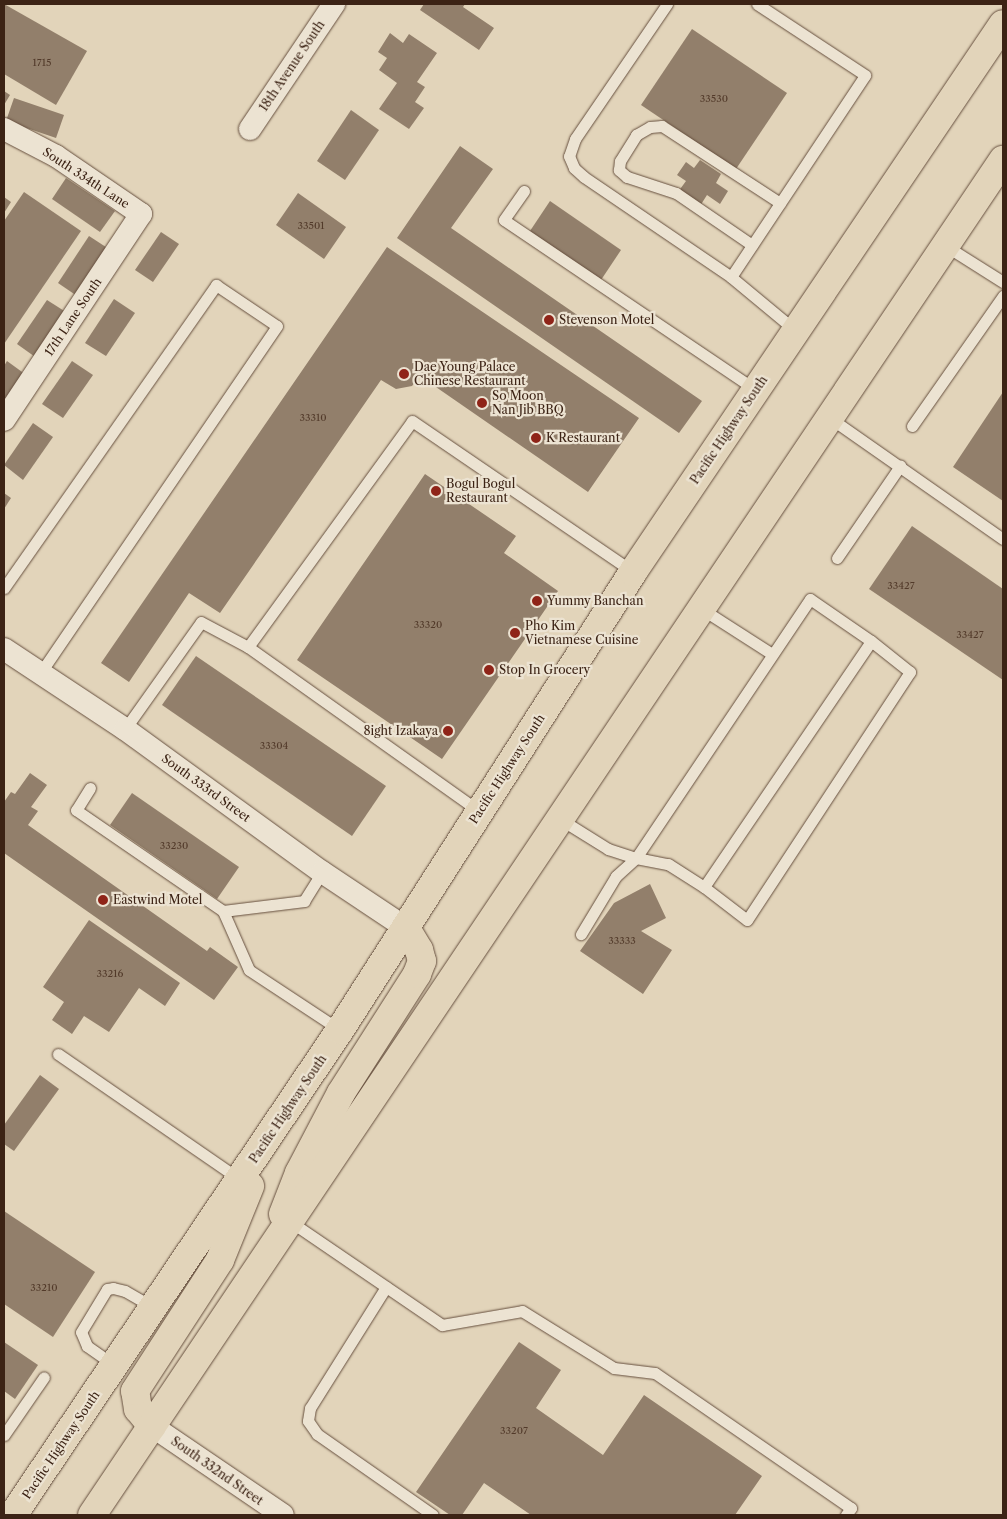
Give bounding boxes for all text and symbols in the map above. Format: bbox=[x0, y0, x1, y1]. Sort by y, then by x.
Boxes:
street label: 18th Avenue South bbox=[256, 18, 328, 114]
house number: 1715 bbox=[33, 57, 51, 69]
house number: 33530 bbox=[700, 93, 728, 105]
street label: South 334th Lane bbox=[40, 145, 132, 211]
house number: 33501 bbox=[298, 220, 324, 232]
street label: 17th Lane South bbox=[42, 275, 104, 359]
place label: Stevenson Motel bbox=[559, 313, 654, 327]
marker: Stevenson Motel bbox=[543, 314, 555, 326]
place label: Dae Young Palace Chinese Restaurant bbox=[414, 360, 525, 388]
marker: Dae Young Palace Chinese Restaurant bbox=[398, 368, 410, 380]
street label: Pacific Highway South bbox=[687, 373, 771, 487]
place label: So Moon Nan Jib BBQ bbox=[492, 389, 564, 417]
marker: So Moon Nan Jib BBQ bbox=[476, 397, 488, 409]
house number: 33310 bbox=[299, 412, 327, 424]
place label: K Restaurant bbox=[546, 431, 620, 445]
marker: K Restaurant bbox=[530, 432, 542, 444]
place label: Bogul Bogul Restaurant bbox=[446, 477, 515, 505]
marker: Bogul Bogul Restaurant bbox=[430, 485, 442, 497]
house number: 33427 bbox=[887, 580, 915, 592]
place label: Yummy Banchan bbox=[547, 594, 644, 608]
marker: Yummy Banchan bbox=[531, 595, 543, 607]
house number: 33320 bbox=[414, 619, 442, 631]
place label: Pho Kim Vietnamese Cuisine bbox=[525, 619, 639, 647]
marker: Pho Kim Vietnamese Cuisine bbox=[509, 627, 521, 639]
house number: 33427 bbox=[956, 629, 984, 641]
place label: Stop In Grocery bbox=[499, 663, 590, 677]
marker: Stop In Grocery bbox=[483, 664, 495, 676]
street label: Pacific Highway South bbox=[466, 712, 548, 826]
place label: 8ight Izakaya bbox=[364, 724, 438, 738]
marker: 8ight Izakaya bbox=[442, 725, 454, 737]
house number: 33304 bbox=[260, 740, 288, 752]
street label: South 333rd Street bbox=[159, 751, 253, 825]
house number: 33230 bbox=[160, 840, 188, 852]
place label: Eastwind Motel bbox=[113, 893, 202, 907]
marker: Eastwind Motel bbox=[97, 894, 109, 906]
house number: 33333 bbox=[608, 935, 636, 947]
house number: 33216 bbox=[97, 968, 123, 980]
street label: Pacific Highway South bbox=[246, 1052, 330, 1166]
house number: 33210 bbox=[30, 1282, 58, 1294]
street label: Pacific Highway South bbox=[19, 1388, 103, 1502]
house number: 33207 bbox=[500, 1425, 528, 1437]
street label: South 332nd Street bbox=[168, 1434, 266, 1508]

